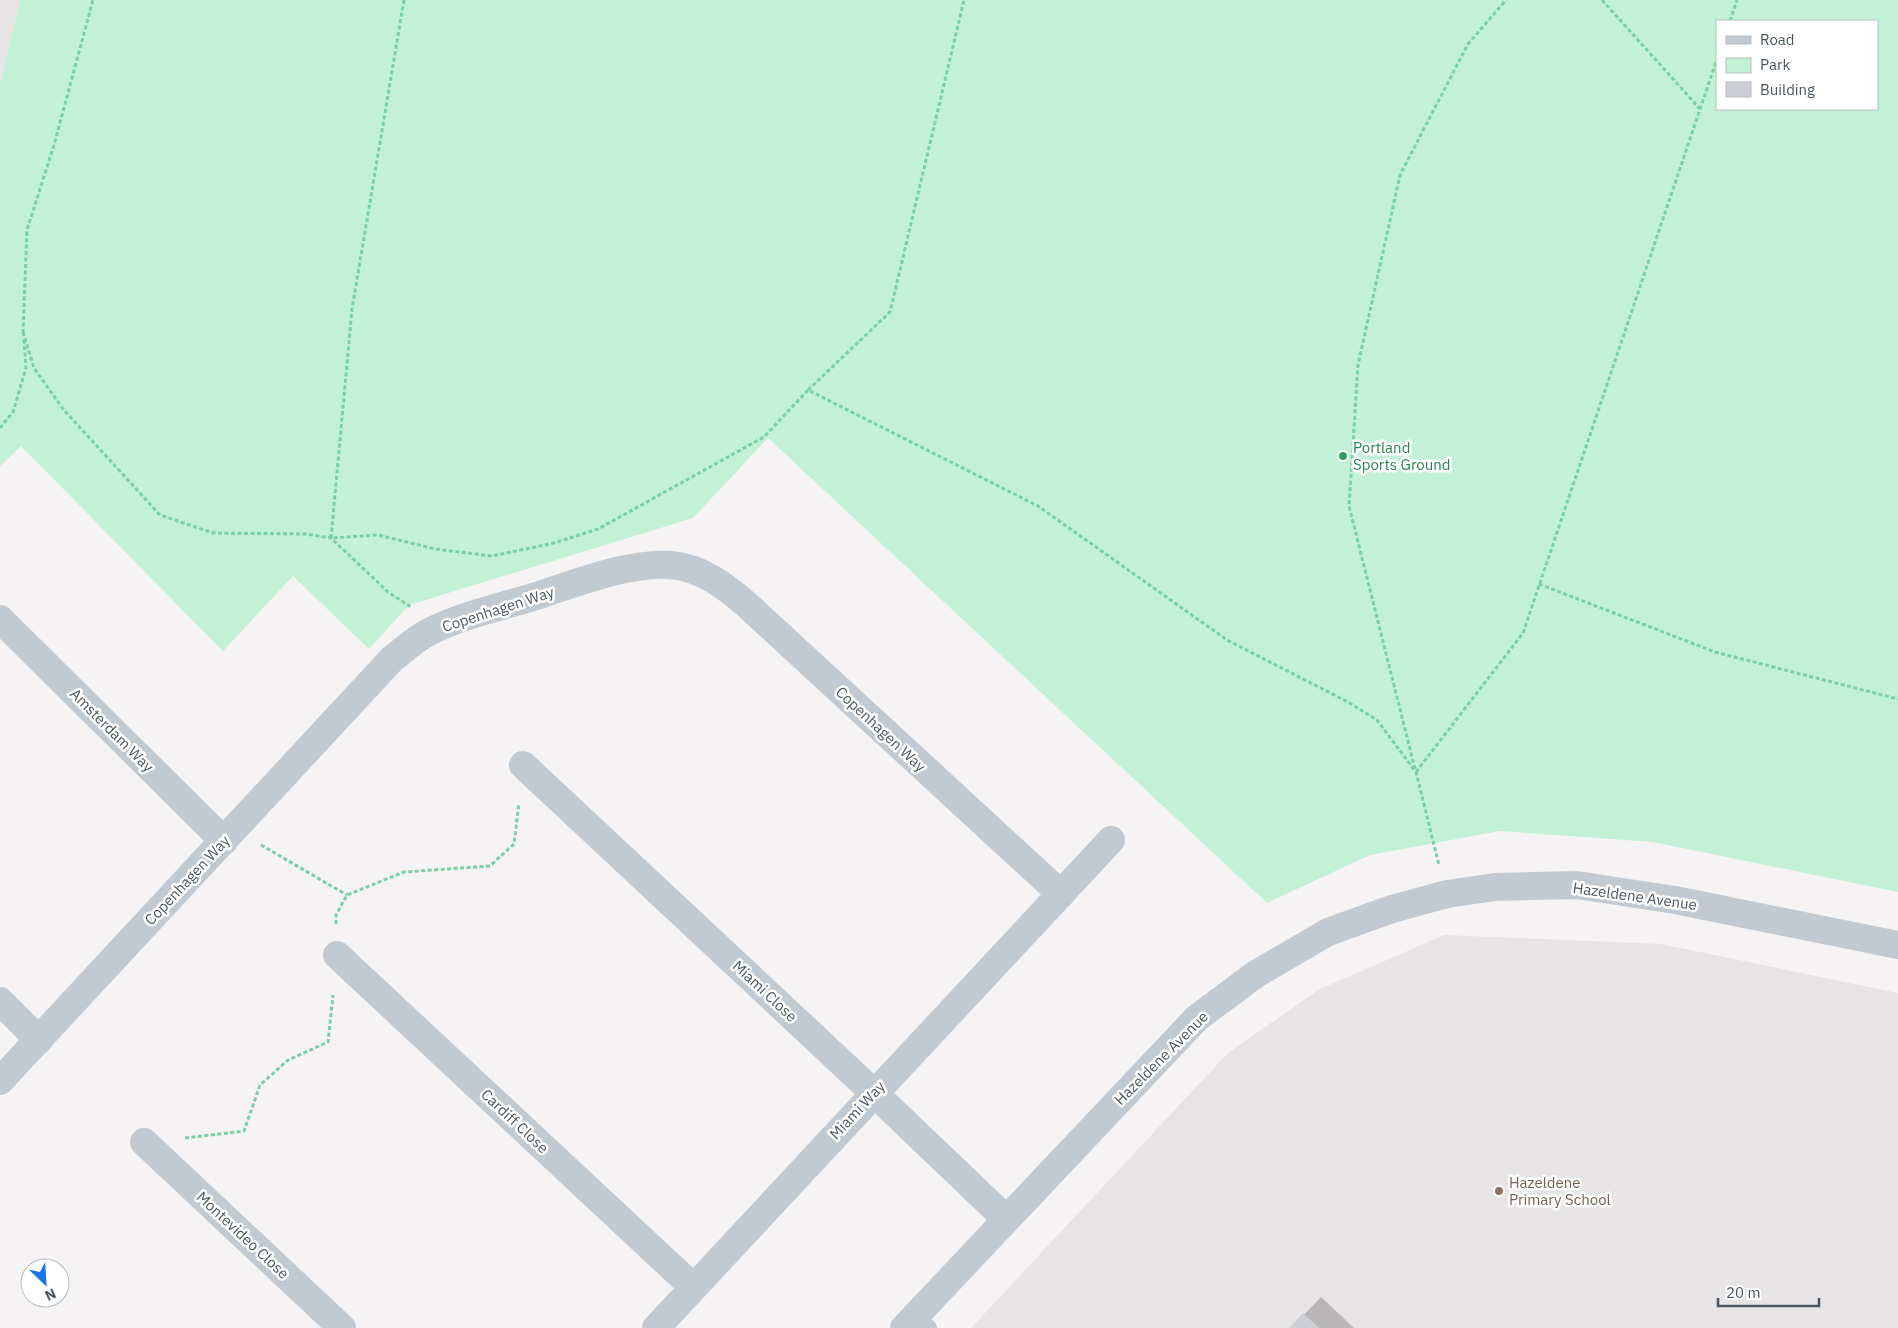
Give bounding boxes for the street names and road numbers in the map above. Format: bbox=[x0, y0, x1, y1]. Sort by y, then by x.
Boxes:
street label: Copenhagen Way bbox=[440, 582, 557, 636]
street label: Copenhagen Way bbox=[832, 682, 930, 776]
street label: Amsterdam Way bbox=[66, 684, 158, 776]
street label: Copenhagen Way bbox=[140, 831, 234, 929]
street label: Hazeldene Avenue bbox=[1572, 878, 1698, 914]
street label: Miami Close bbox=[729, 956, 801, 1026]
street label: Hazeldene Avenue bbox=[1110, 1007, 1212, 1109]
street label: Miami Way bbox=[825, 1076, 889, 1143]
street label: Cardiff Close bbox=[477, 1085, 553, 1157]
street label: Montevideo Close bbox=[193, 1187, 293, 1283]

